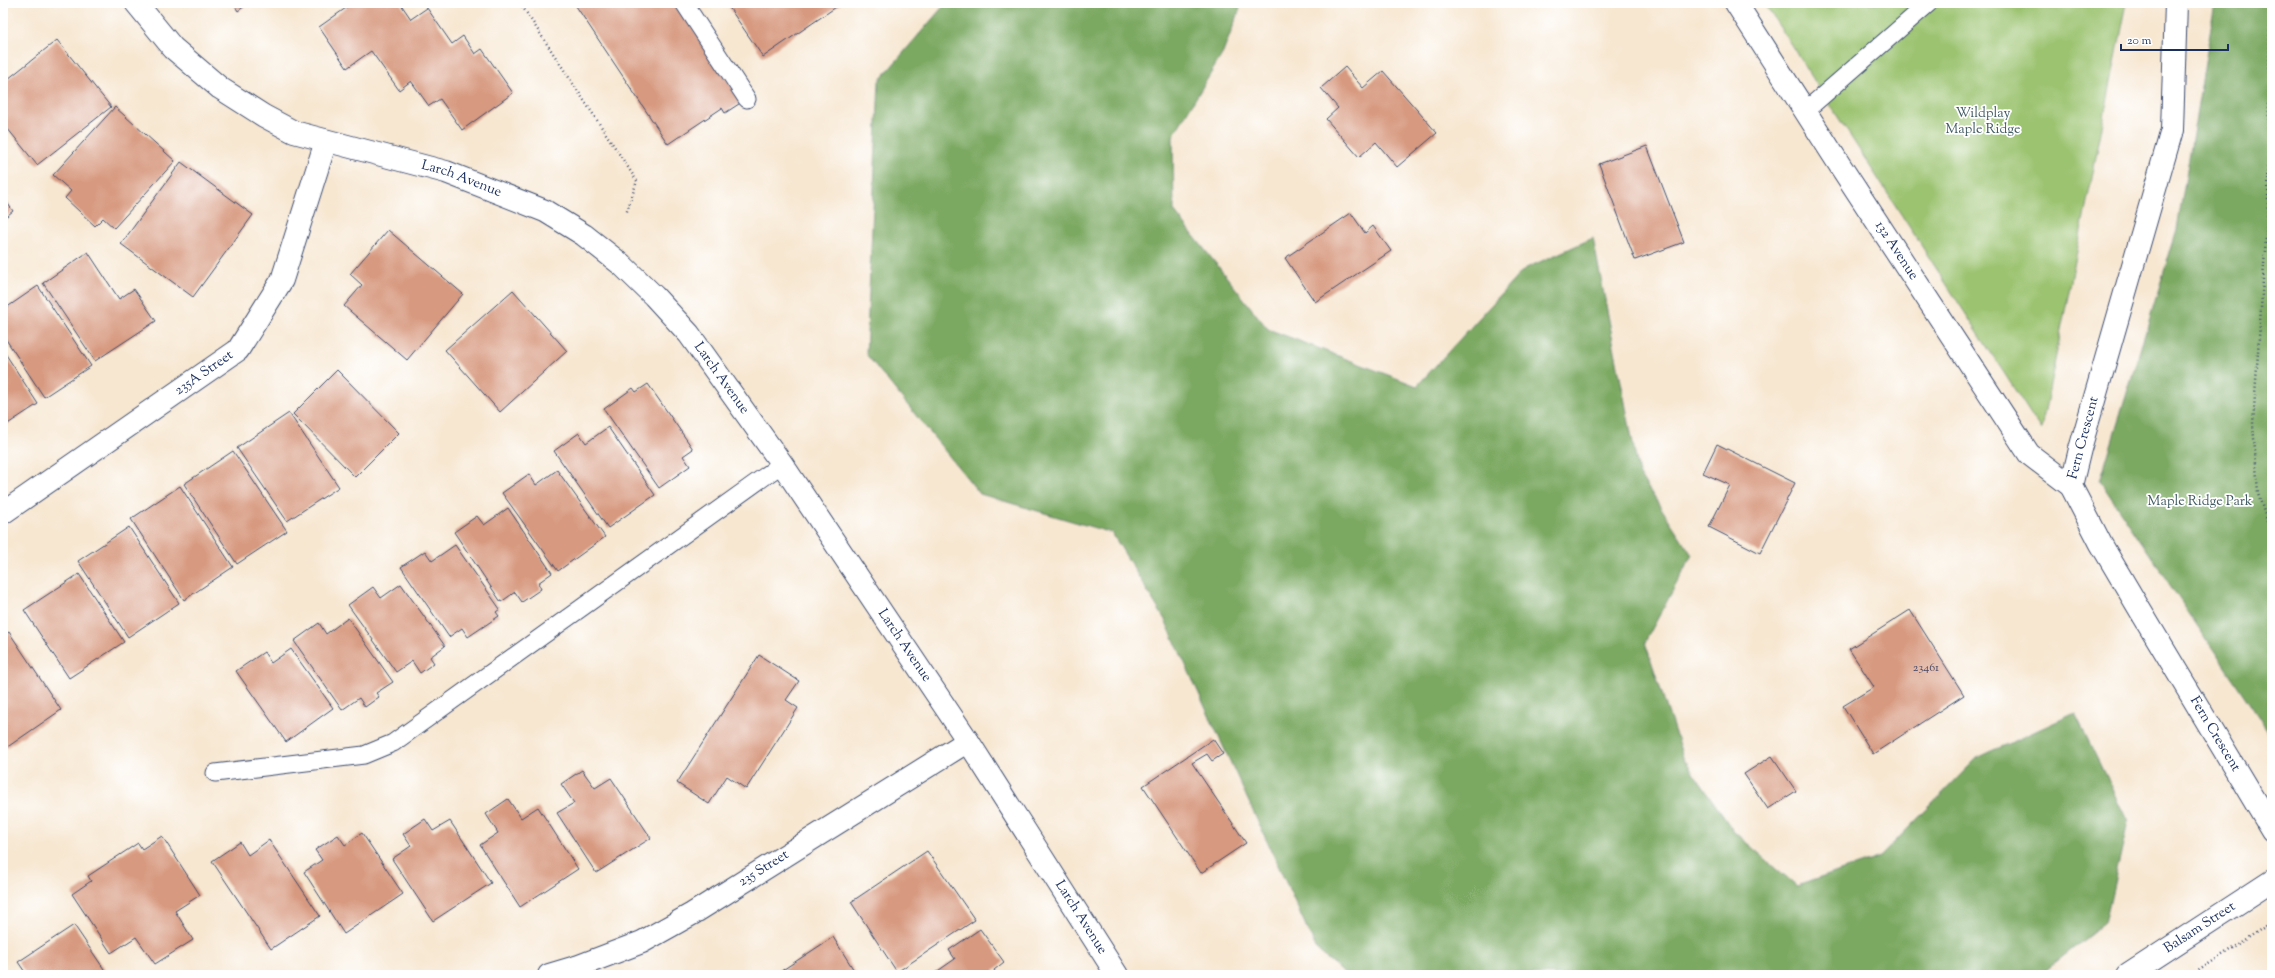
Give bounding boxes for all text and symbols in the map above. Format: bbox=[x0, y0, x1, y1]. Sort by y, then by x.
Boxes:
scale bar bbox=[2121, 26, 2228, 52]
text: 20 m bbox=[2127, 32, 2152, 50]
park label: Wildplay Maple Ridge bbox=[1945, 104, 2021, 140]
street label: Larch Avenue bbox=[419, 156, 504, 203]
street label: 132 Avenue bbox=[1869, 217, 1923, 284]
street label: Larch Avenue bbox=[688, 339, 754, 419]
street label: 235A Street bbox=[171, 346, 238, 401]
street label: Fern Crescent bbox=[2063, 394, 2105, 482]
park label: Maple Ridge Park bbox=[2148, 492, 2253, 512]
street label: Larch Avenue bbox=[872, 605, 936, 686]
house number: 23461 bbox=[1913, 659, 1939, 677]
street label: Fern Crescent bbox=[2184, 693, 2245, 776]
street label: 235 Street bbox=[735, 845, 793, 892]
street label: Larch Avenue bbox=[1049, 877, 1112, 959]
street label: Balsam Street bbox=[2160, 897, 2240, 959]

